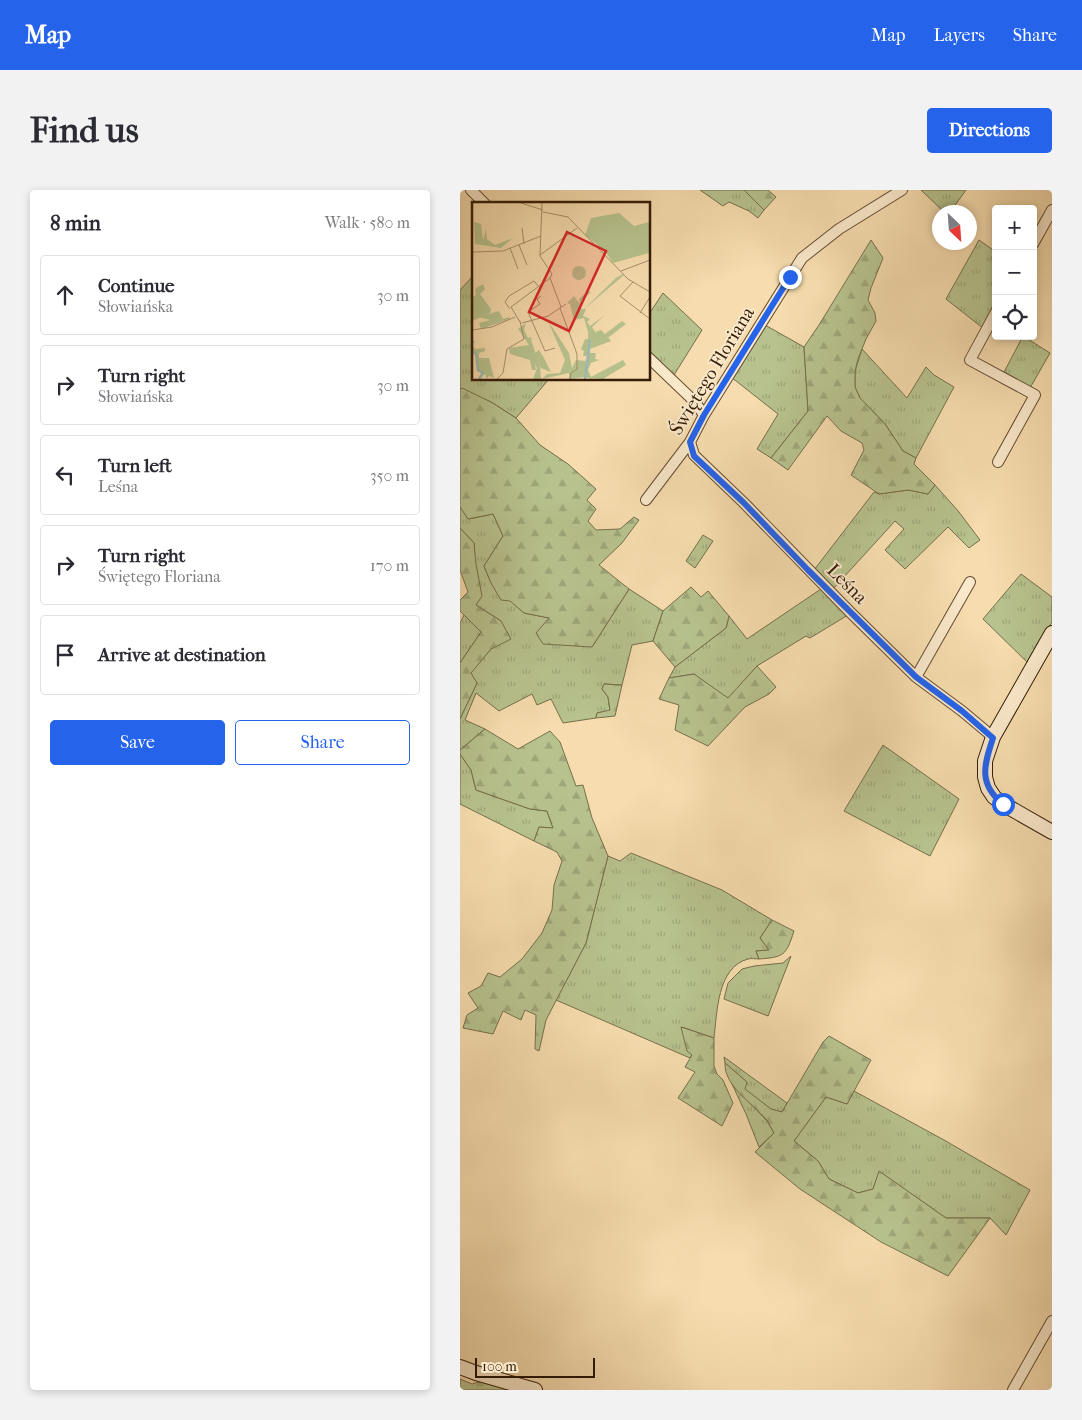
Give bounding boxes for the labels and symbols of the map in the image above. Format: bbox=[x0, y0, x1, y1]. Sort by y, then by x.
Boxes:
inset map bbox=[472, 202, 650, 380]
north arrow bbox=[932, 205, 977, 250]
route end bbox=[779, 266, 802, 289]
street label: Świętego Floriana bbox=[664, 302, 759, 439]
street label: Leśna bbox=[822, 559, 872, 609]
route start bbox=[992, 793, 1015, 816]
scale bar bbox=[475, 1355, 595, 1378]

